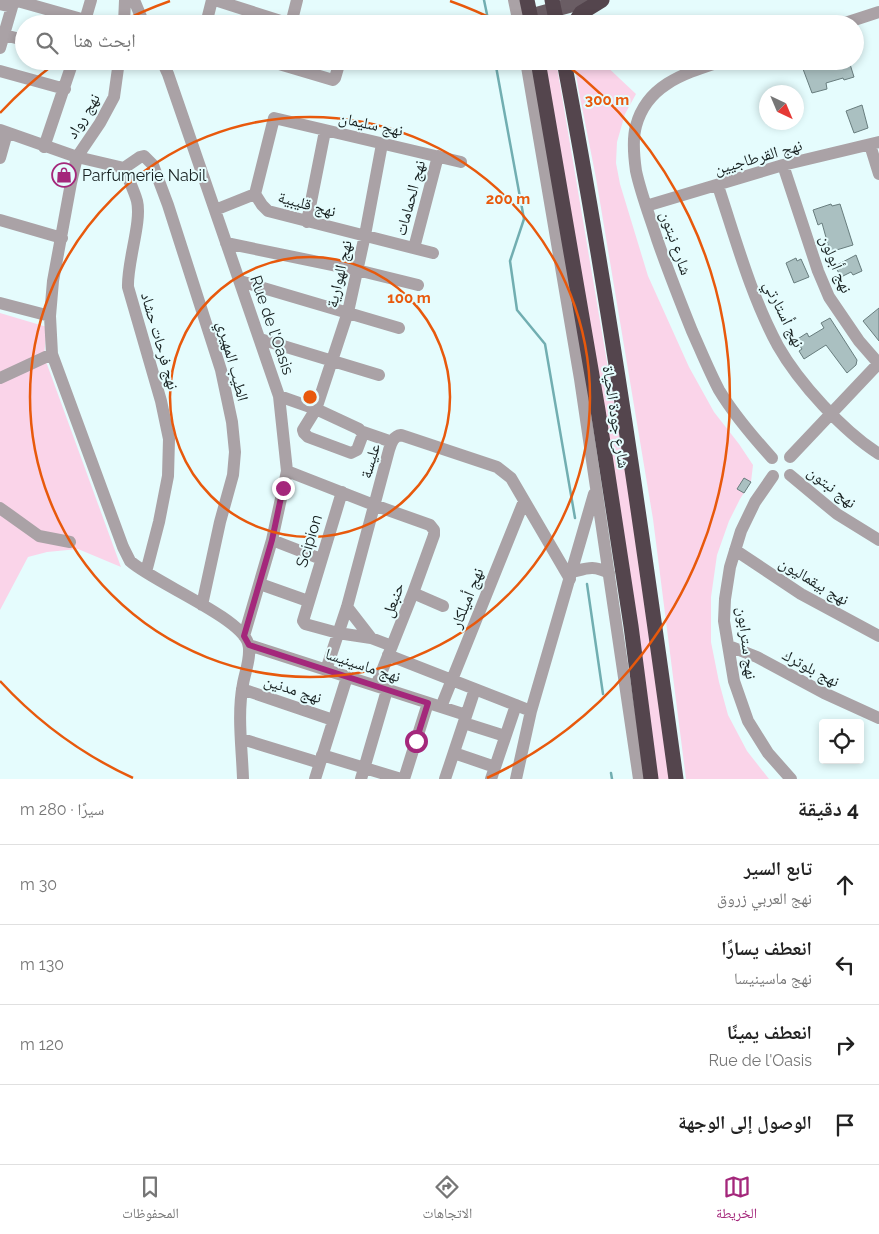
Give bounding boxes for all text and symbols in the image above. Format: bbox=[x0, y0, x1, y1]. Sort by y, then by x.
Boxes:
search box bbox=[15, 15, 864, 70]
icon: search bbox=[33, 29, 61, 57]
text: ابحث هنا bbox=[73, 29, 136, 51]
north arrow bbox=[759, 85, 804, 130]
street label: نهج رواد bbox=[62, 90, 105, 143]
text: 300 m bbox=[585, 91, 629, 109]
street label: نهج سليمان bbox=[337, 108, 405, 141]
street label: نهج القرطاجيين bbox=[712, 135, 805, 180]
street label: نهج الحمامات bbox=[391, 158, 430, 238]
shop icon: Parfumerie Nabil bbox=[51, 162, 77, 188]
place label: Parfumerie Nabil bbox=[82, 166, 207, 185]
street label: نهج قليبية bbox=[276, 187, 338, 222]
text: 200 m bbox=[486, 190, 530, 208]
street label: شارع نبتون bbox=[655, 209, 696, 278]
street label: نهج أبولون bbox=[815, 232, 856, 296]
street label: نهج الهوارية bbox=[322, 238, 357, 310]
street label: Rue de l'Oasis bbox=[246, 273, 298, 377]
street label: نهج أستارتي bbox=[757, 277, 808, 352]
text: 100 m bbox=[387, 289, 431, 307]
street label: نهج فرحات حشاد bbox=[136, 290, 183, 392]
street label: الطيب المهيري bbox=[210, 319, 253, 404]
street label: شارع جودة الحياة bbox=[598, 364, 633, 470]
centre of rings bbox=[301, 388, 319, 406]
street label: عليسة bbox=[356, 441, 384, 481]
street label: نهج نبتون bbox=[803, 462, 860, 513]
route end bbox=[272, 477, 295, 500]
street label: Scipion bbox=[292, 512, 326, 570]
street label: نهج بيقماليون bbox=[775, 553, 852, 610]
street label: نهج أميلكار bbox=[446, 565, 489, 632]
street label: حنبعل bbox=[378, 580, 409, 620]
street label: نهج سترابون bbox=[732, 606, 761, 681]
street label: نهج ماسينيسا bbox=[323, 644, 403, 687]
street label: نهج بلوترك bbox=[779, 645, 843, 692]
street label: نهج مدنين bbox=[261, 671, 324, 708]
map controls bbox=[819, 719, 864, 764]
button: locate bbox=[819, 719, 864, 764]
route start bbox=[405, 730, 428, 753]
text: 4 دقيقة bbox=[798, 796, 859, 821]
text: سيرًا · 280 m bbox=[20, 800, 104, 819]
text: تابع السير bbox=[744, 857, 812, 879]
icon: ahead bbox=[831, 871, 859, 899]
text: 30 m bbox=[20, 875, 57, 894]
text: نهج العربي زروق bbox=[717, 889, 812, 908]
text: انعطف يسارًا bbox=[721, 937, 812, 959]
icon: left bbox=[831, 951, 859, 979]
text: 130 m bbox=[20, 955, 64, 974]
text: نهج ماسينيسا bbox=[734, 969, 812, 988]
text: انعطف يمينًا bbox=[727, 1021, 812, 1043]
icon: right bbox=[831, 1031, 859, 1059]
text: 120 m bbox=[20, 1035, 64, 1054]
text: Rue de l'Oasis bbox=[708, 1051, 812, 1070]
text: الوصول إلى الوجهة bbox=[678, 1111, 812, 1133]
icon: arrive bbox=[831, 1111, 859, 1139]
tab: المحفوظات bbox=[122, 1173, 179, 1227]
tab: الاتجاهات bbox=[423, 1173, 472, 1227]
tab: الخريطة bbox=[716, 1173, 757, 1227]

